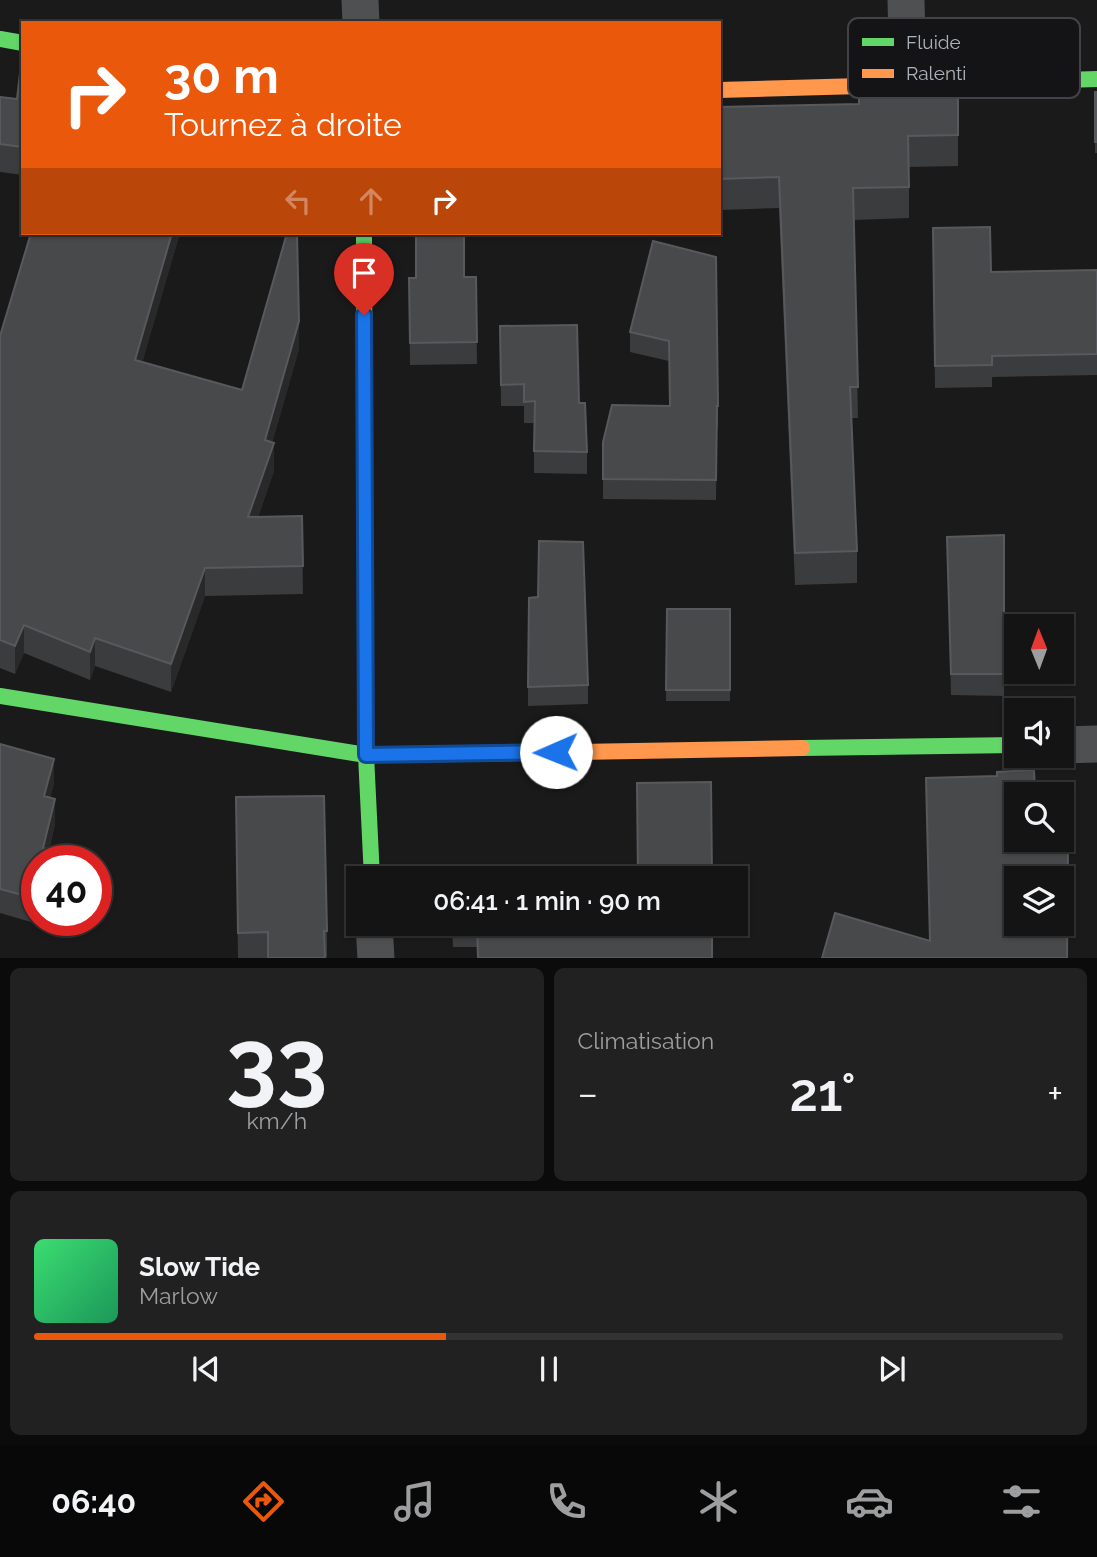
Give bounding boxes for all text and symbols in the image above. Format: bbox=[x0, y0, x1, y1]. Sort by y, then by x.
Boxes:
legend bbox=[848, 18, 1080, 98]
text: Fluide bbox=[906, 31, 961, 53]
text: 30 m bbox=[164, 47, 279, 104]
icon: right bbox=[49, 49, 140, 140]
text: Ralenti bbox=[906, 62, 966, 84]
text: Tournez à droite bbox=[164, 106, 402, 143]
icon: left bbox=[279, 182, 317, 220]
icon: ahead bbox=[352, 182, 390, 220]
icon: right bbox=[425, 182, 463, 220]
pin bbox=[334, 243, 394, 315]
icon: arrive bbox=[345, 254, 383, 292]
north arrow bbox=[1004, 614, 1074, 684]
map controls bbox=[1004, 614, 1074, 936]
button: sound bbox=[1004, 698, 1074, 768]
position arrow bbox=[519, 715, 593, 789]
button: search bbox=[1004, 782, 1074, 852]
speed limit sign: 40 bbox=[21, 845, 112, 936]
button: layers bbox=[1004, 866, 1074, 936]
text: 06:41 · 1 min · 90 m bbox=[433, 886, 661, 916]
text: 33 bbox=[226, 1008, 328, 1115]
text: Climatisation bbox=[578, 1027, 714, 1054]
text: 21° bbox=[789, 1062, 856, 1123]
text: − bbox=[578, 1071, 598, 1116]
text: + bbox=[1047, 1071, 1063, 1116]
text: km/h bbox=[246, 1107, 307, 1134]
text: Slow Tide bbox=[139, 1252, 260, 1282]
text: Marlow bbox=[139, 1282, 218, 1309]
icon: previous bbox=[187, 1350, 225, 1388]
icon: pause bbox=[530, 1350, 568, 1388]
icon: next bbox=[873, 1350, 911, 1388]
icon: directions bbox=[239, 1477, 288, 1526]
icon: music bbox=[390, 1477, 439, 1526]
icon: phone bbox=[542, 1477, 591, 1526]
icon: climate bbox=[694, 1477, 743, 1526]
icon: car bbox=[845, 1477, 894, 1526]
icon: filters bbox=[997, 1477, 1046, 1526]
text: 06:40 bbox=[51, 1483, 136, 1520]

